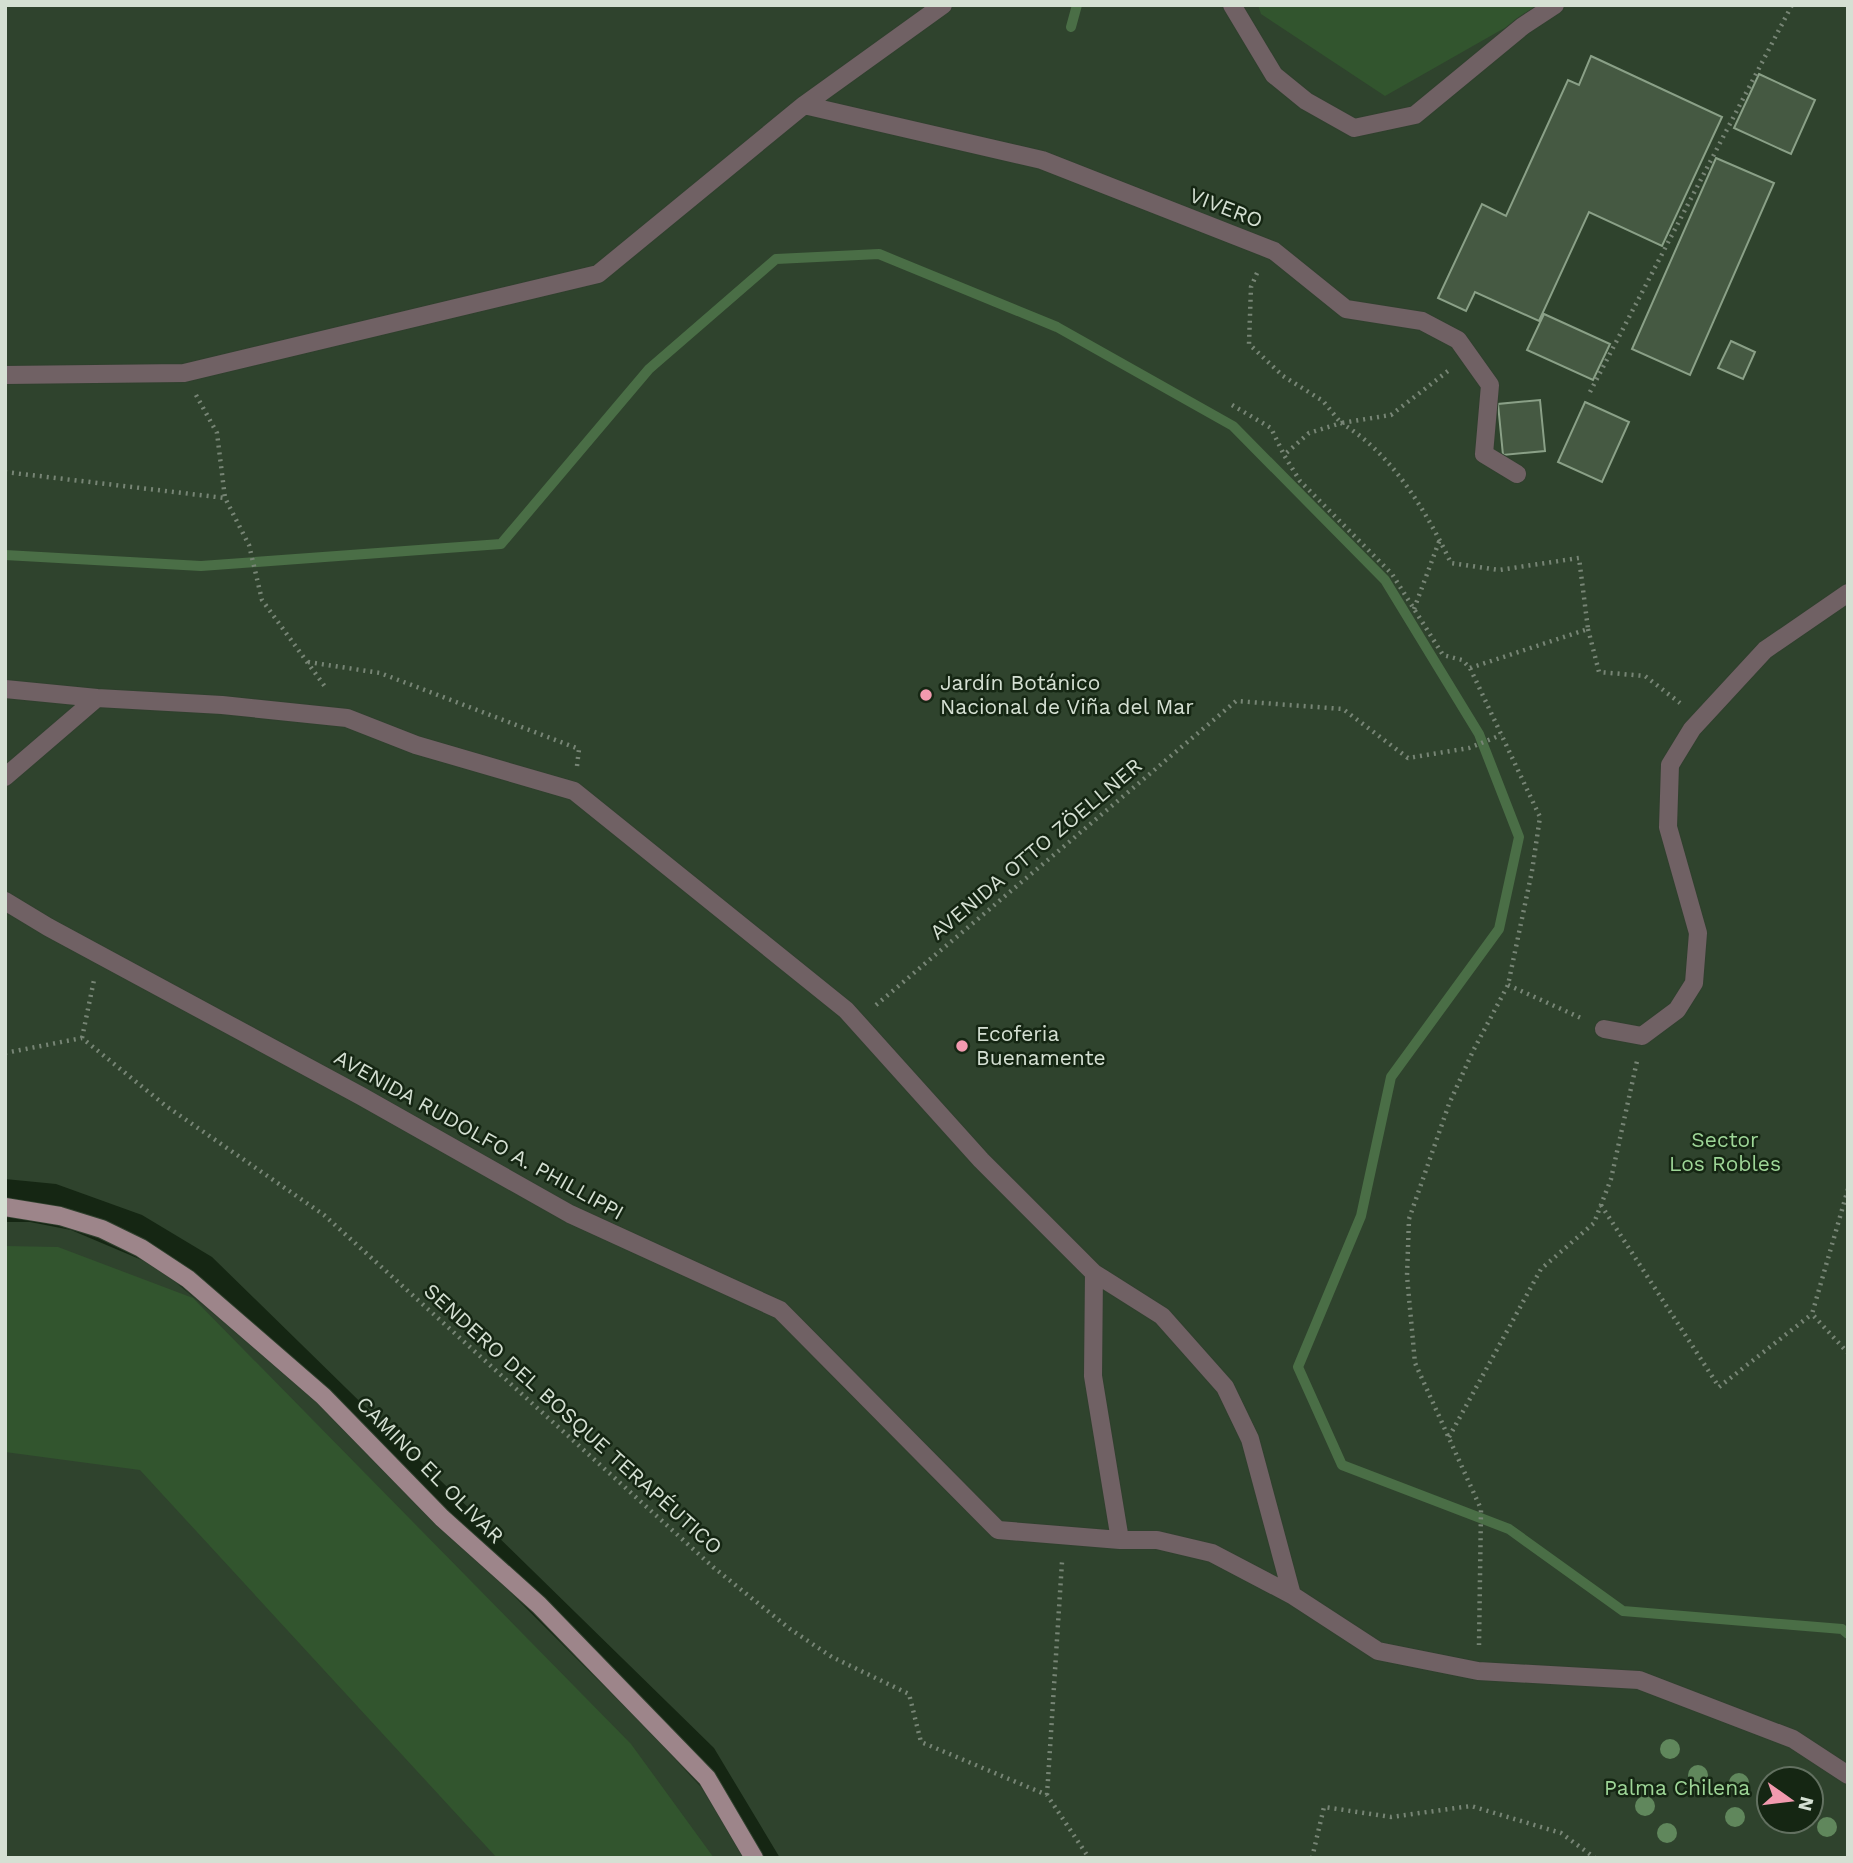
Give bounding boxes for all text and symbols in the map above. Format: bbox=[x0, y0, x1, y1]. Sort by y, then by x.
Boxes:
street label: VIVERO bbox=[1186, 182, 1266, 233]
place label: Jardín Botánico Nacional de Viña del Mar bbox=[940, 670, 1194, 719]
marker: Jardín Botánico Nacional de Viña del Mar bbox=[918, 687, 934, 703]
street label: AVENIDA OTTO ZÖELLNER bbox=[925, 753, 1147, 945]
place label: Ecoferia Buenamente bbox=[976, 1021, 1106, 1070]
marker: Ecoferia Buenamente bbox=[954, 1038, 970, 1054]
street label: AVENIDA RUDOLFO A. PHILLIPPI bbox=[330, 1044, 628, 1225]
park label: Sector Los Robles bbox=[1669, 1127, 1781, 1176]
street label: SENDERO DEL BOSQUE TERAPÉUTICO bbox=[419, 1278, 728, 1559]
street label: CAMINO EL OLIVAR bbox=[352, 1391, 509, 1548]
north arrow bbox=[1755, 1765, 1825, 1835]
park label: Palma Chilena bbox=[1604, 1775, 1750, 1800]
text: N bbox=[1793, 1794, 1819, 1814]

